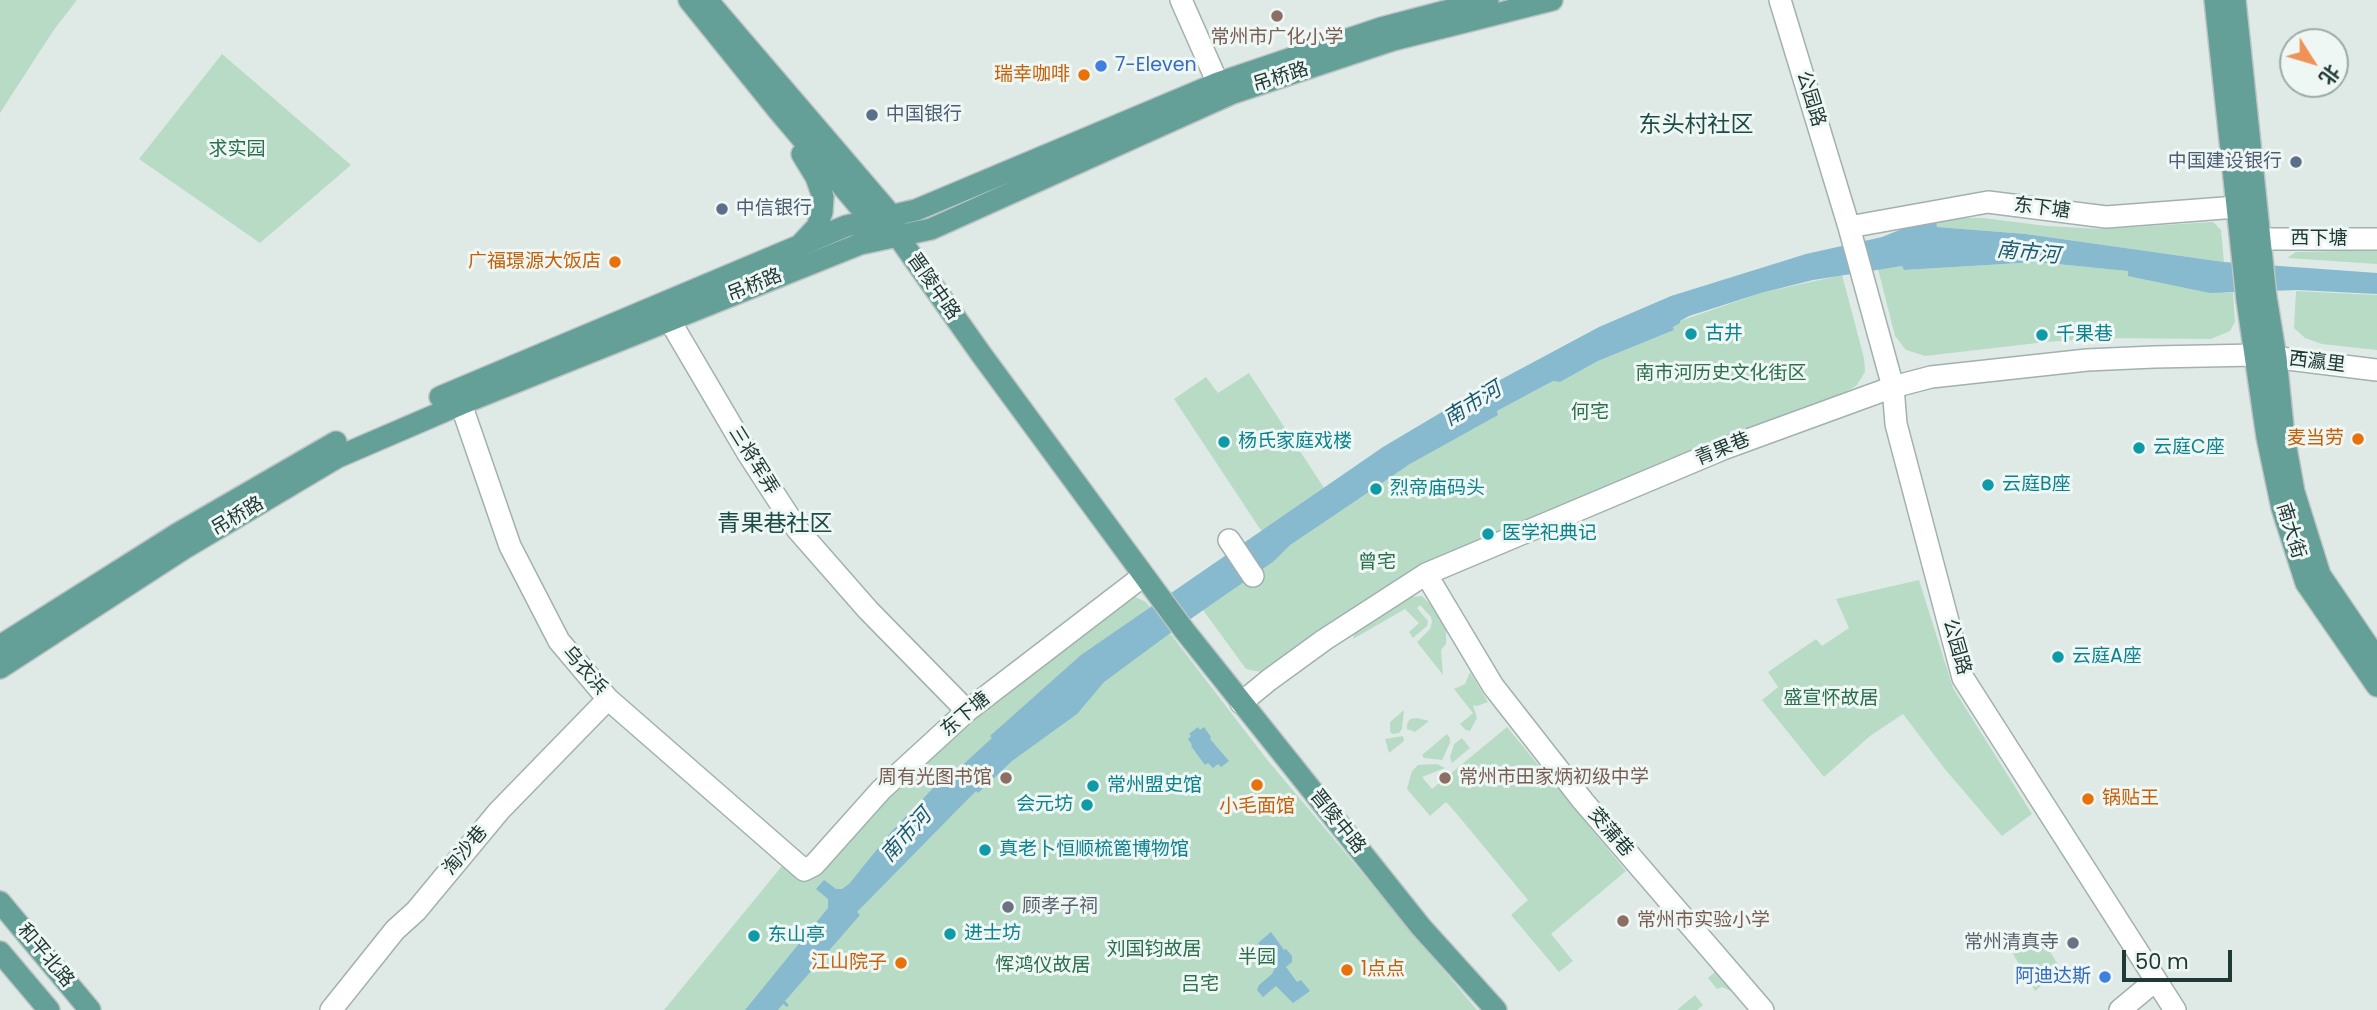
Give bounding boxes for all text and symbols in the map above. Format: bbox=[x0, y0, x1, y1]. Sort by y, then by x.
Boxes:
marker: 常州市广化小学 bbox=[1269, 8, 1285, 24]
place label: 常州市广化小学 bbox=[1211, 27, 1343, 49]
north arrow bbox=[2279, 28, 2349, 98]
place label: 7-Eleven bbox=[1115, 55, 1197, 77]
marker: 7-Eleven bbox=[1093, 58, 1109, 74]
street label: 吊桥路 bbox=[1250, 58, 1312, 98]
text: 北 bbox=[2313, 59, 2346, 90]
place label: 瑞幸咖啡 bbox=[994, 64, 1070, 86]
marker: 瑞幸咖啡 bbox=[1076, 67, 1092, 83]
street label: 公园路 bbox=[1791, 68, 1829, 130]
place label: 中国银行 bbox=[886, 104, 962, 126]
marker: 中国银行 bbox=[864, 107, 880, 123]
district label: 东头村社区 bbox=[1639, 112, 1753, 140]
park label: 求实园 bbox=[209, 139, 265, 161]
place label: 中国建设银行 bbox=[2168, 151, 2282, 173]
marker: 中国建设银行 bbox=[2288, 154, 2304, 170]
street label: 东下塘 bbox=[2012, 194, 2072, 224]
place label: 中信银行 bbox=[736, 198, 812, 220]
marker: 中信银行 bbox=[714, 201, 730, 217]
street label: 西下塘 bbox=[2291, 228, 2347, 250]
water label: 南市河 bbox=[1995, 238, 2061, 270]
street label: 晋陵中路 bbox=[902, 249, 964, 325]
place label: 广福璟源大饭店 bbox=[468, 251, 601, 273]
marker: 广福璟源大饭店 bbox=[607, 254, 623, 270]
street label: 吊桥路 bbox=[724, 265, 786, 307]
place label: 古井 bbox=[1705, 323, 1743, 345]
place label: 千果巷 bbox=[2056, 324, 2113, 346]
marker: 古井 bbox=[1683, 326, 1699, 342]
marker: 千果巷 bbox=[2034, 327, 2050, 343]
street label: 西瀛里 bbox=[2287, 348, 2347, 378]
park label: 南市河历史文化街区 bbox=[1636, 363, 1806, 385]
water label: 南市河 bbox=[1440, 378, 1506, 432]
park label: 何宅 bbox=[1571, 402, 1609, 424]
street label: 三将军弄 bbox=[723, 423, 783, 499]
place label: 麦当劳 bbox=[2287, 428, 2344, 450]
street label: 青果巷 bbox=[1692, 429, 1754, 471]
place label: 杨氏家庭戏楼 bbox=[1238, 431, 1352, 453]
marker: 麦当劳 bbox=[2350, 431, 2366, 447]
marker: 杨氏家庭戏楼 bbox=[1216, 434, 1232, 450]
place label: 云庭C座 bbox=[2153, 437, 2225, 459]
marker: 云庭C座 bbox=[2131, 440, 2147, 456]
place label: 云庭B座 bbox=[2002, 474, 2071, 496]
marker: 云庭B座 bbox=[1980, 477, 1996, 493]
place label: 烈帝庙码头 bbox=[1390, 478, 1485, 500]
marker: 烈帝庙码头 bbox=[1368, 481, 1384, 497]
street label: 吊桥路 bbox=[208, 493, 268, 541]
street label: 南大街 bbox=[2271, 500, 2309, 562]
district label: 青果巷社区 bbox=[718, 511, 832, 539]
place label: 医学祀典记 bbox=[1502, 523, 1597, 545]
marker: 医学祀典记 bbox=[1480, 526, 1496, 542]
park label: 曾宅 bbox=[1358, 552, 1396, 574]
street label: 公园路 bbox=[1937, 616, 1975, 678]
street label: 乌衣浜 bbox=[557, 642, 611, 700]
place label: 云庭A座 bbox=[2072, 646, 2142, 668]
marker: 云庭A座 bbox=[2050, 649, 2066, 665]
street label: 东下塘 bbox=[937, 688, 995, 742]
park label: 盛宣怀故居 bbox=[1784, 688, 1878, 710]
place label: 周有光图书馆 bbox=[878, 767, 992, 789]
place label: 常州市田家炳初级中学 bbox=[1459, 767, 1649, 789]
marker: 周有光图书馆 bbox=[998, 770, 1014, 786]
marker: 常州市田家炳初级中学 bbox=[1437, 770, 1453, 786]
place label: 常州盟史馆 bbox=[1107, 775, 1202, 797]
marker: 小毛面馆 bbox=[1249, 777, 1265, 793]
marker: 常州盟史馆 bbox=[1085, 778, 1101, 794]
street label: 晋陵中路 bbox=[1304, 785, 1370, 859]
place label: 锅贴王 bbox=[2102, 788, 2159, 810]
marker: 锅贴王 bbox=[2080, 791, 2096, 807]
place label: 会元坊 bbox=[1016, 794, 1073, 816]
place label: 小毛面馆 bbox=[1219, 796, 1295, 818]
marker: 会元坊 bbox=[1079, 797, 1095, 813]
water label: 南市河 bbox=[877, 804, 937, 868]
street label: 茭蒲巷 bbox=[1583, 804, 1637, 862]
street label: 淘沙巷 bbox=[439, 822, 493, 880]
place label: 真老卜恒顺梳篦博物馆 bbox=[999, 839, 1189, 861]
marker: 真老卜恒顺梳篦博物馆 bbox=[977, 842, 993, 858]
place label: 顾孝子祠 bbox=[1022, 896, 1098, 918]
marker: 顾孝子祠 bbox=[1000, 899, 1016, 915]
place label: 常州市实验小学 bbox=[1637, 910, 1770, 932]
marker: 常州市实验小学 bbox=[1615, 913, 1631, 929]
street label: 和平北路 bbox=[12, 920, 78, 992]
place label: 进士坊 bbox=[964, 923, 1021, 945]
place label: 东山亭 bbox=[768, 925, 825, 947]
marker: 进士坊 bbox=[942, 926, 958, 942]
marker: 东山亭 bbox=[746, 928, 762, 944]
place label: 常州清真寺 bbox=[1964, 932, 2059, 954]
marker: 常州清真寺 bbox=[2065, 935, 2081, 951]
scale bar bbox=[2125, 936, 2235, 980]
park label: 刘国钧故居 bbox=[1107, 939, 1201, 961]
park label: 半园 bbox=[1238, 947, 1276, 969]
text: 50 m bbox=[2135, 947, 2189, 976]
place label: 江山院子 bbox=[811, 952, 887, 974]
marker: 江山院子 bbox=[893, 955, 909, 971]
park label: 恽鸿仪故居 bbox=[996, 955, 1090, 977]
place label: 1点点 bbox=[1361, 959, 1405, 981]
marker: 1点点 bbox=[1339, 962, 1355, 978]
place label: 阿迪达斯 bbox=[2015, 966, 2091, 988]
marker: 阿迪达斯 bbox=[2097, 969, 2113, 985]
park label: 吕宅 bbox=[1181, 974, 1219, 996]

